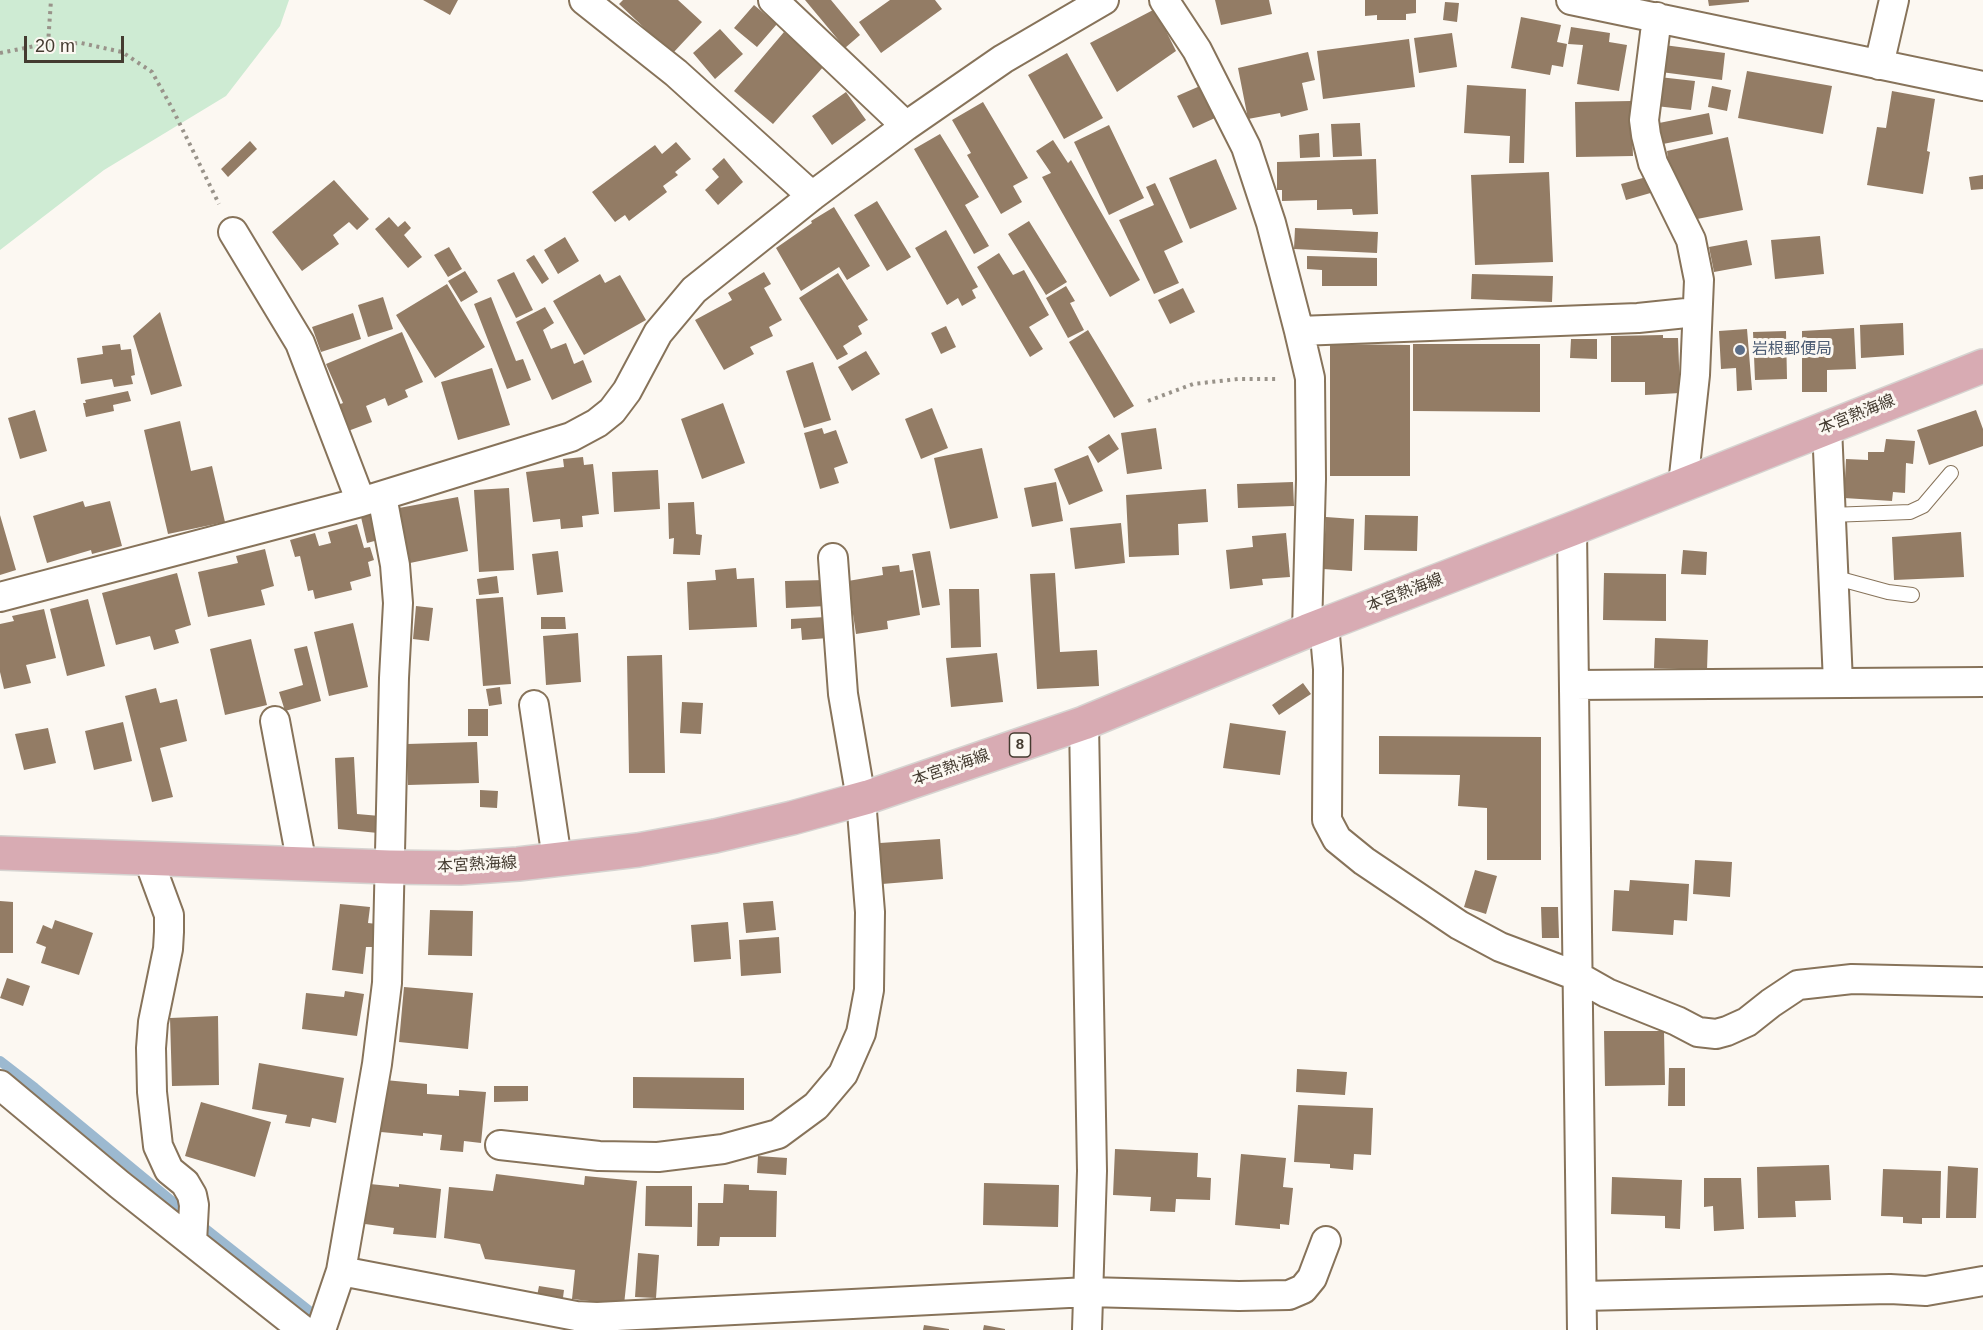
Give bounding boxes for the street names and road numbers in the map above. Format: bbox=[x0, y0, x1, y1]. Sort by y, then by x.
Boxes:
street label: 本宮熱海線 bbox=[1816, 391, 1898, 439]
street label: 本宮熱海線 bbox=[1364, 570, 1446, 616]
road number: 8 bbox=[1010, 733, 1030, 757]
street label: 本宮熱海線 bbox=[910, 746, 992, 790]
street label: 本宮熱海線 bbox=[437, 853, 517, 877]

